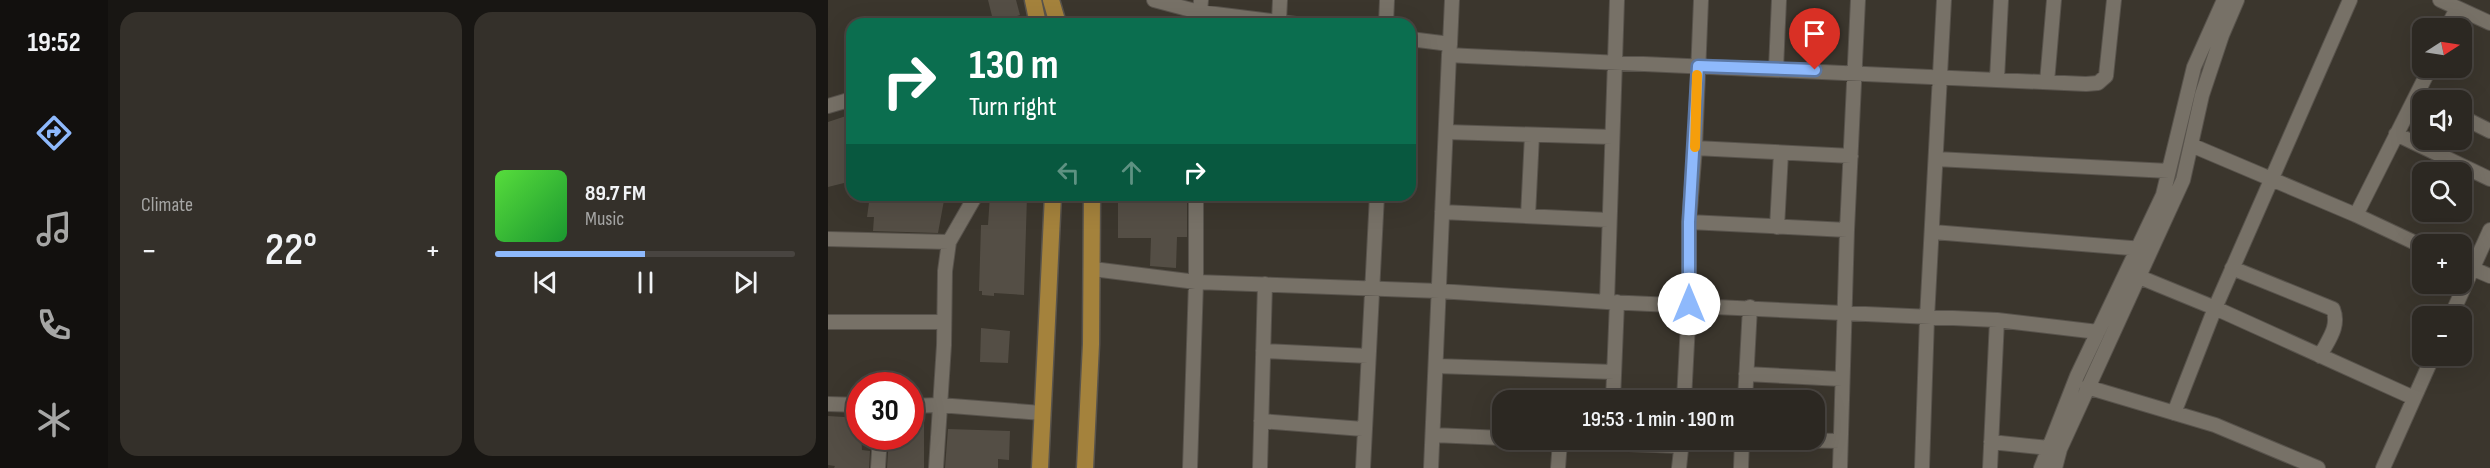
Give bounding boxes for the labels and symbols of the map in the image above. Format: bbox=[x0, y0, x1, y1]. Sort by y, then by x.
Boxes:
pin bbox=[1789, 8, 1840, 70]
north arrow bbox=[2412, 18, 2472, 78]
position arrow bbox=[1657, 272, 1721, 336]
speed limit sign: 30 bbox=[846, 372, 924, 450]

